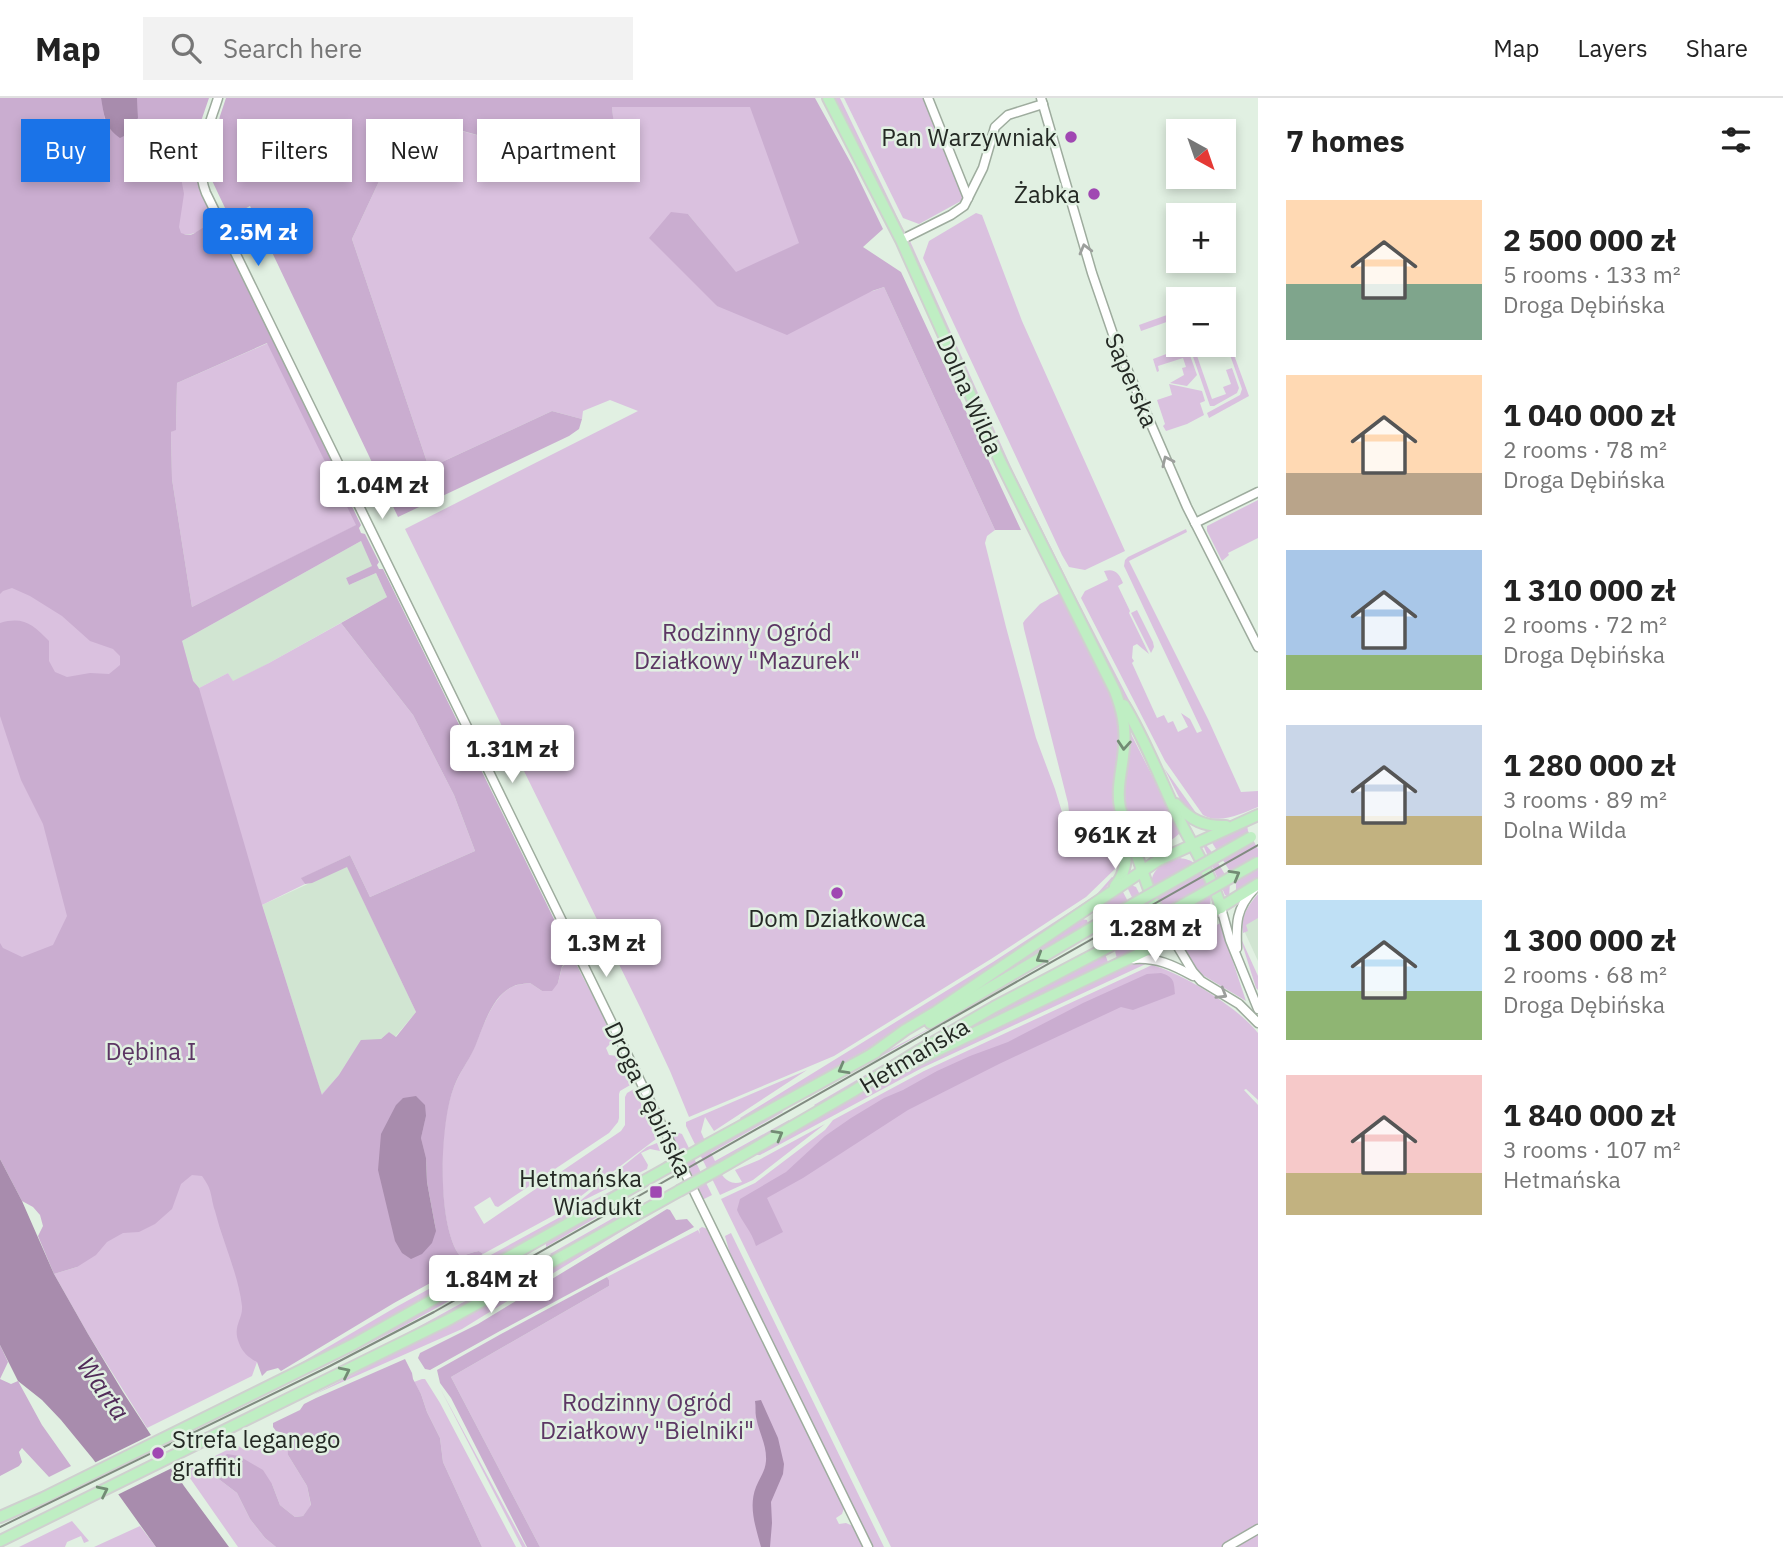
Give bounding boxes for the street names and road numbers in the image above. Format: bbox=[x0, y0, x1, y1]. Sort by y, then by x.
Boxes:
street label: Saperska bbox=[1098, 328, 1166, 432]
street label: Dolna Wilda bbox=[929, 330, 1011, 461]
street label: Hetmańska bbox=[853, 1010, 975, 1100]
street label: Droga Dębińska bbox=[598, 1016, 701, 1182]

